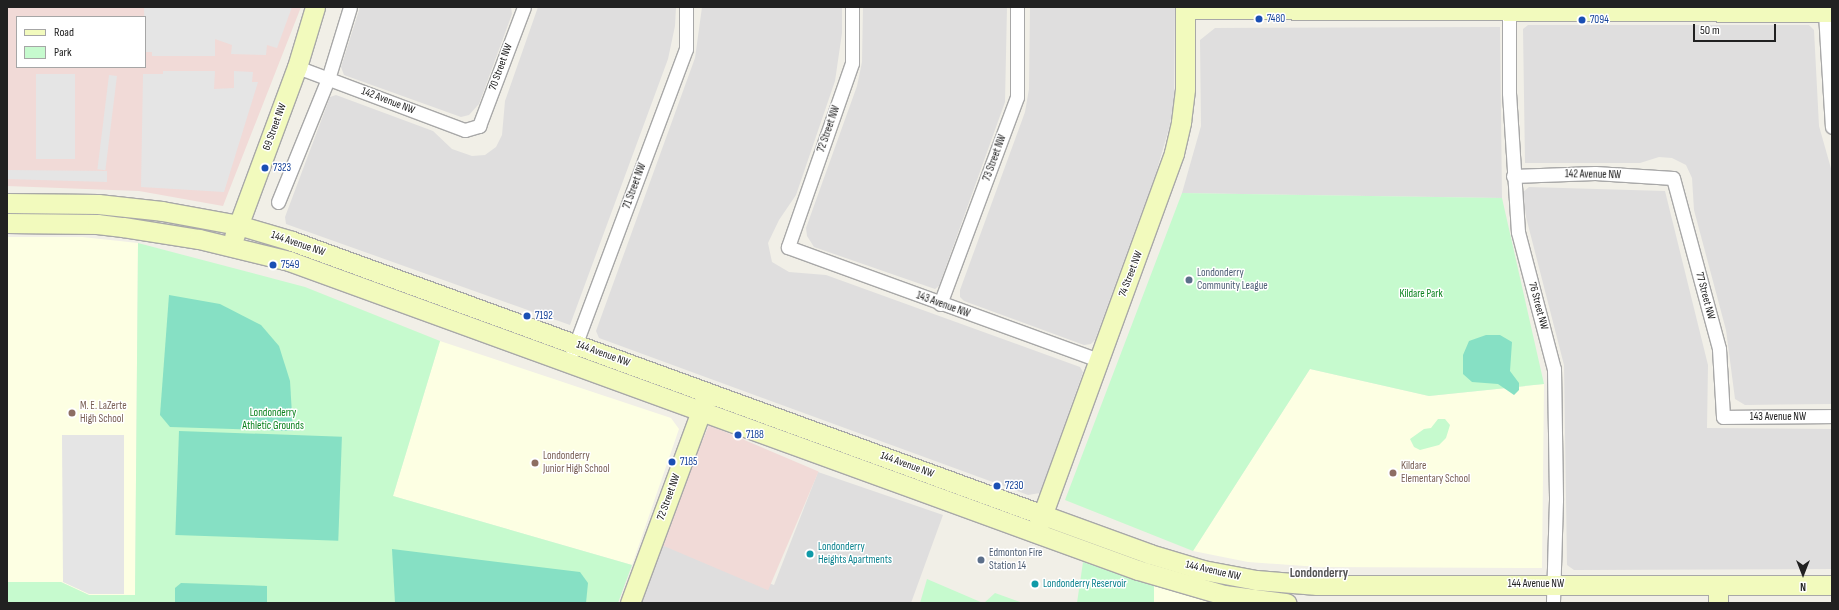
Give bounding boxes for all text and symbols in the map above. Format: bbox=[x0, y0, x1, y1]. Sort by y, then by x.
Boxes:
place label: 7480 bbox=[1267, 12, 1285, 26]
place label: 7094 bbox=[1590, 13, 1609, 27]
marker: 7480 bbox=[1254, 14, 1264, 24]
marker: 7094 bbox=[1577, 15, 1587, 25]
legend bbox=[16, 16, 146, 68]
scale bar bbox=[1695, 16, 1778, 42]
text: 50 m bbox=[1700, 23, 1720, 38]
text: Road bbox=[54, 25, 74, 40]
street label: 70 Street NW bbox=[486, 42, 516, 92]
text: Park bbox=[54, 45, 72, 60]
street label: 142 Avenue NW bbox=[359, 85, 417, 117]
street label: 69 Street NW bbox=[260, 102, 290, 152]
street label: 72 Street NW bbox=[815, 104, 843, 154]
street label: 73 Street NW bbox=[981, 133, 1009, 183]
place label: 7323 bbox=[273, 161, 291, 175]
street label: 71 Street NW bbox=[621, 161, 649, 211]
marker: 7323 bbox=[260, 163, 270, 173]
street label: 142 Avenue NW bbox=[1565, 168, 1621, 182]
street label: 144 Avenue NW bbox=[269, 229, 327, 259]
street label: 74 Street NW bbox=[1116, 249, 1146, 299]
place label: 7549 bbox=[281, 258, 299, 272]
marker: 7549 bbox=[268, 260, 278, 270]
place label: Londonderry Community League bbox=[1197, 267, 1268, 293]
street label: 77 Street NW bbox=[1692, 271, 1718, 321]
marker: Londonderry Community League bbox=[1184, 275, 1194, 285]
street label: 76 Street NW bbox=[1525, 281, 1551, 331]
park label: Kildare Park bbox=[1399, 287, 1443, 301]
street label: 143 Avenue NW bbox=[914, 289, 972, 321]
place label: 7192 bbox=[535, 309, 553, 323]
marker: 7192 bbox=[522, 311, 532, 321]
street label: 144 Avenue NW bbox=[574, 338, 632, 370]
place label: M. E. LaZerte High School bbox=[80, 400, 127, 426]
park label: Londonderry Athletic Grounds bbox=[242, 407, 304, 433]
marker: M. E. LaZerte High School bbox=[67, 408, 77, 418]
street label: 143 Avenue NW bbox=[1750, 410, 1806, 424]
place label: 7188 bbox=[746, 428, 764, 442]
marker: 7188 bbox=[733, 430, 743, 440]
street label: 144 Avenue NW bbox=[878, 449, 936, 481]
place label: Londonderry Junior High School bbox=[543, 450, 610, 476]
place label: 7185 bbox=[680, 455, 698, 469]
marker: 7185 bbox=[667, 457, 677, 467]
marker: Londonderry Junior High School bbox=[530, 458, 540, 468]
place label: Kildare Elementary School bbox=[1401, 460, 1470, 486]
marker: Kildare Elementary School bbox=[1388, 468, 1398, 478]
street label: 72 Street NW bbox=[655, 472, 683, 522]
place label: 7230 bbox=[1005, 479, 1023, 493]
marker: 7230 bbox=[992, 481, 1002, 491]
place label: Londonderry Heights Apartments bbox=[818, 541, 892, 567]
place label: Edmonton Fire Station 14 bbox=[989, 547, 1043, 573]
marker: Londonderry Heights Apartments bbox=[805, 549, 815, 559]
north arrow bbox=[1783, 554, 1823, 594]
marker: Edmonton Fire Station 14 bbox=[976, 555, 986, 565]
street label: 144 Avenue NW bbox=[1184, 558, 1242, 584]
district label: Londonderry bbox=[1290, 565, 1348, 581]
place label: Londonderry Reservoir bbox=[1043, 577, 1126, 591]
street label: 144 Avenue NW bbox=[1508, 577, 1564, 591]
marker: Londonderry Reservoir bbox=[1030, 579, 1040, 589]
text: N bbox=[1800, 580, 1806, 593]

